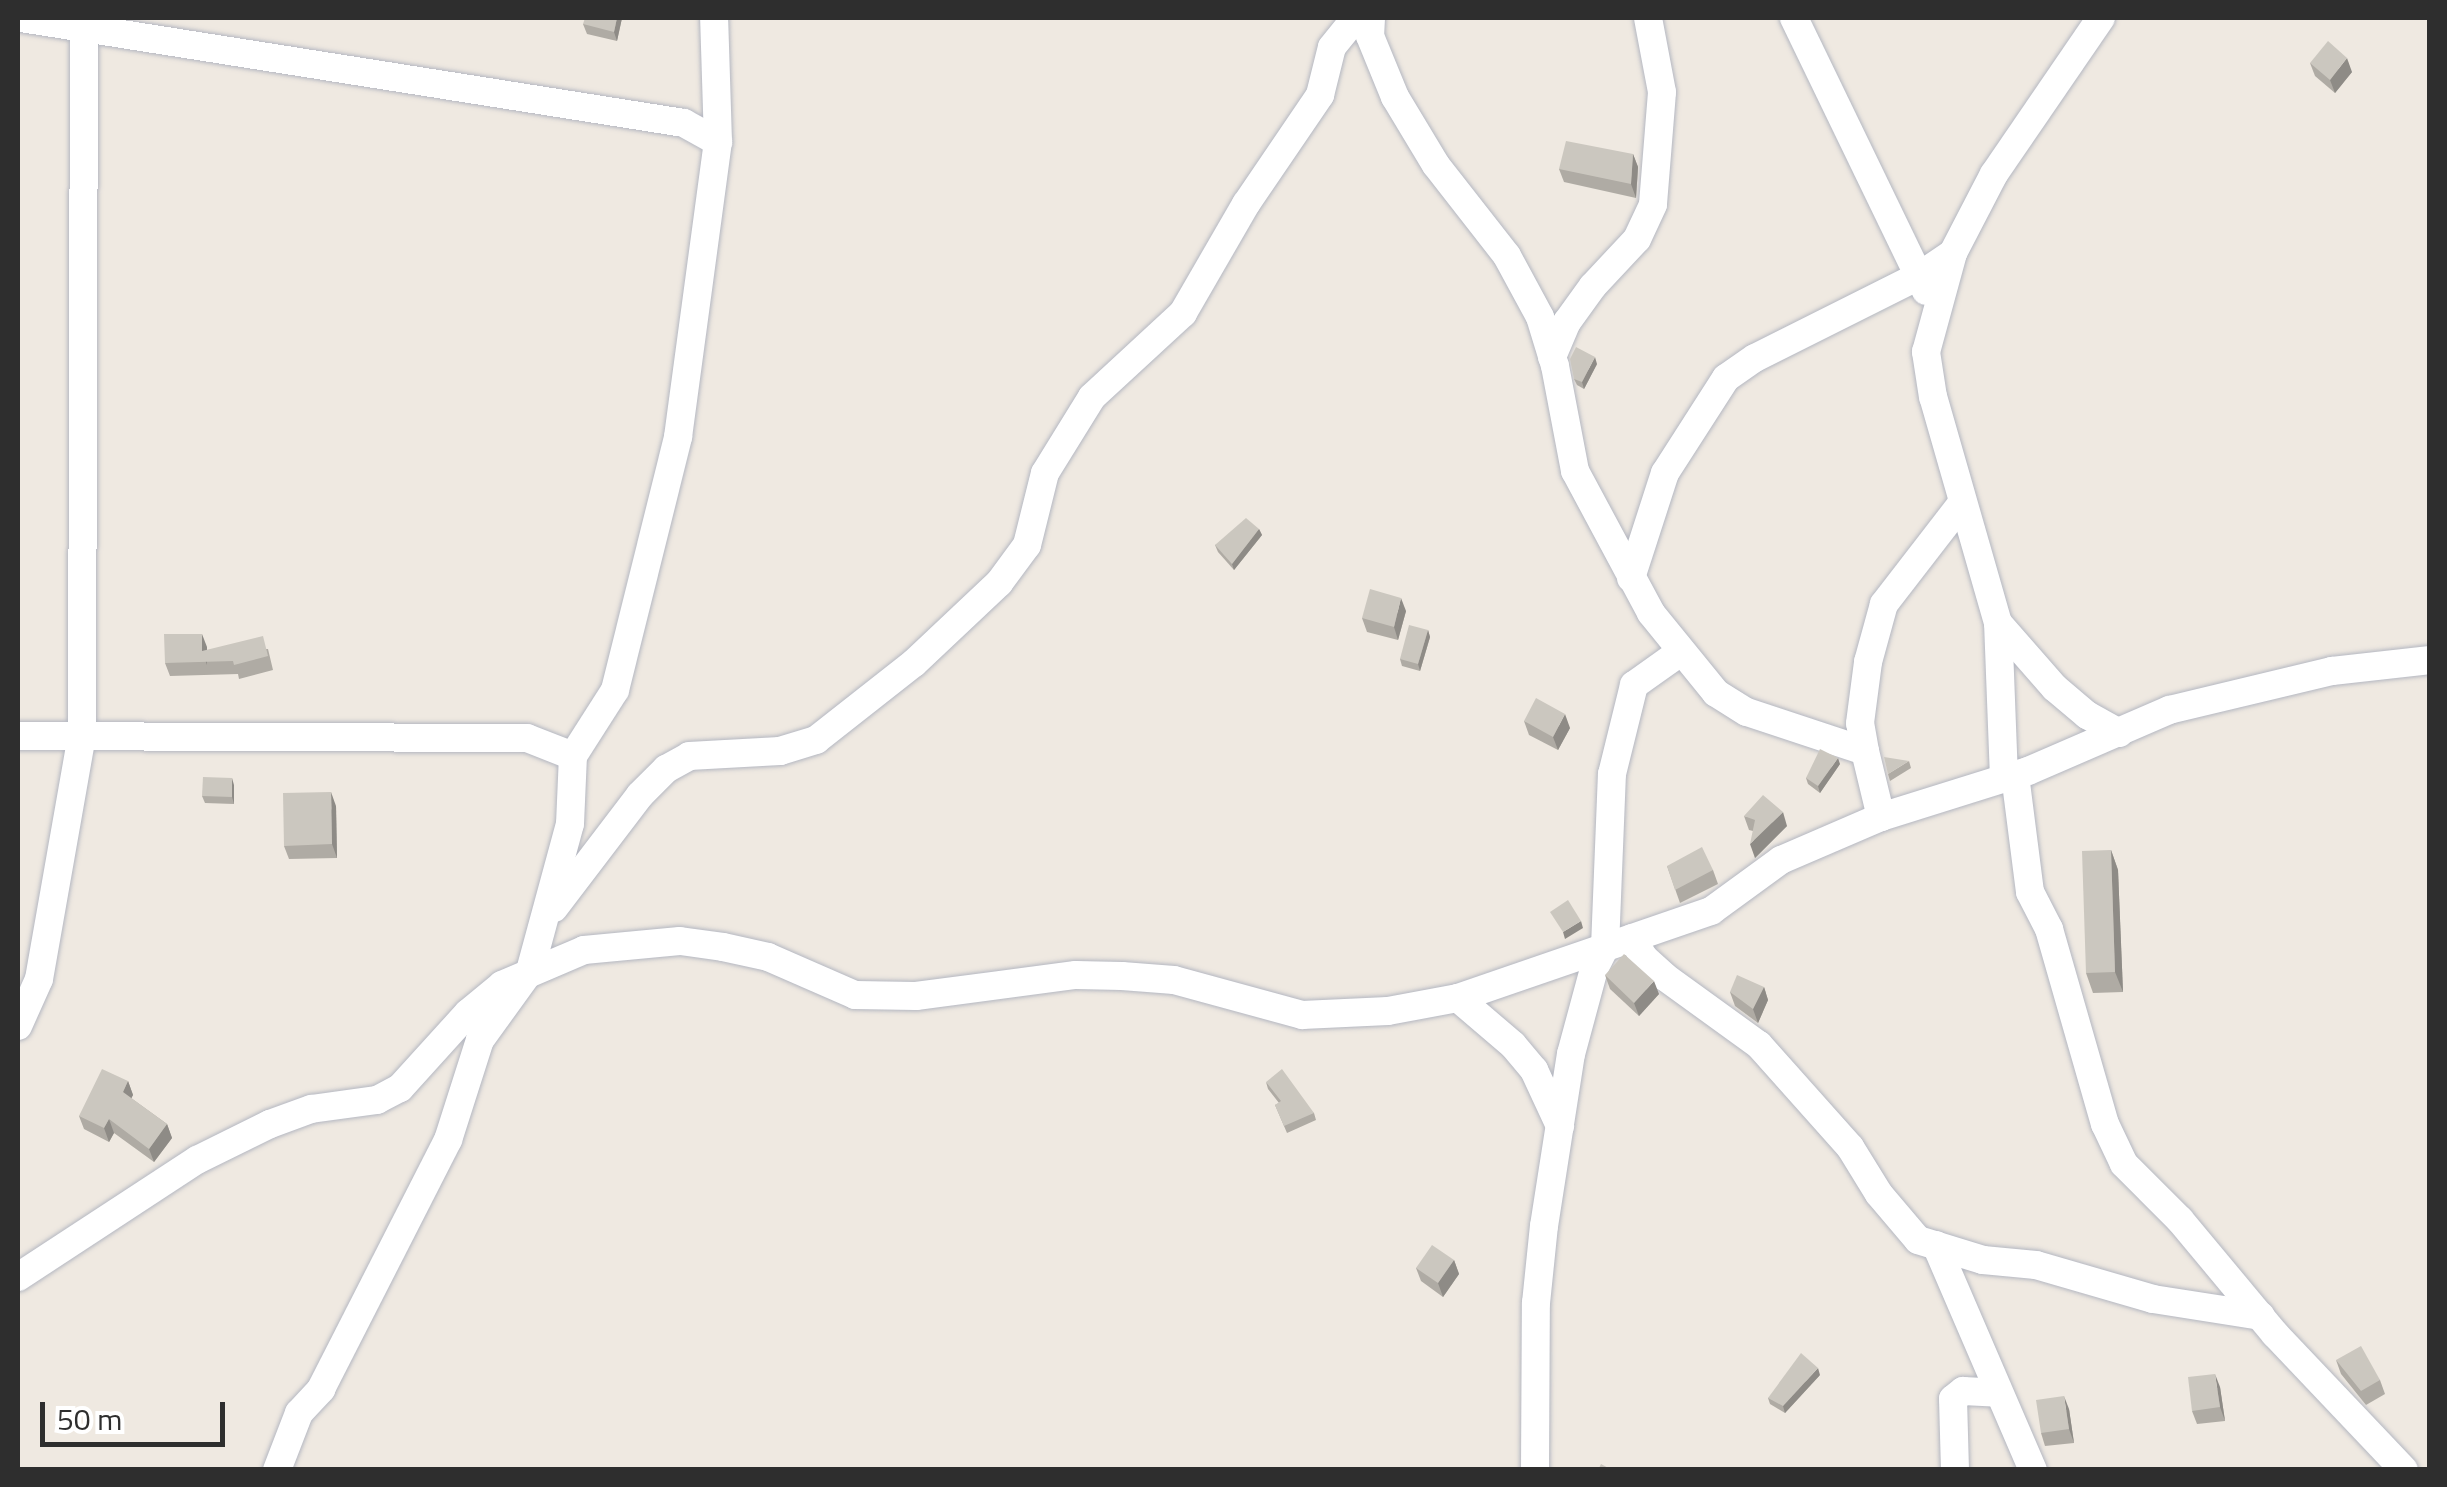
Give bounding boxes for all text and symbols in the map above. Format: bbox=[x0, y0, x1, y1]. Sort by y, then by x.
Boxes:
scale bar bbox=[45, 1382, 230, 1444]
text: 50 m bbox=[57, 1396, 122, 1442]

